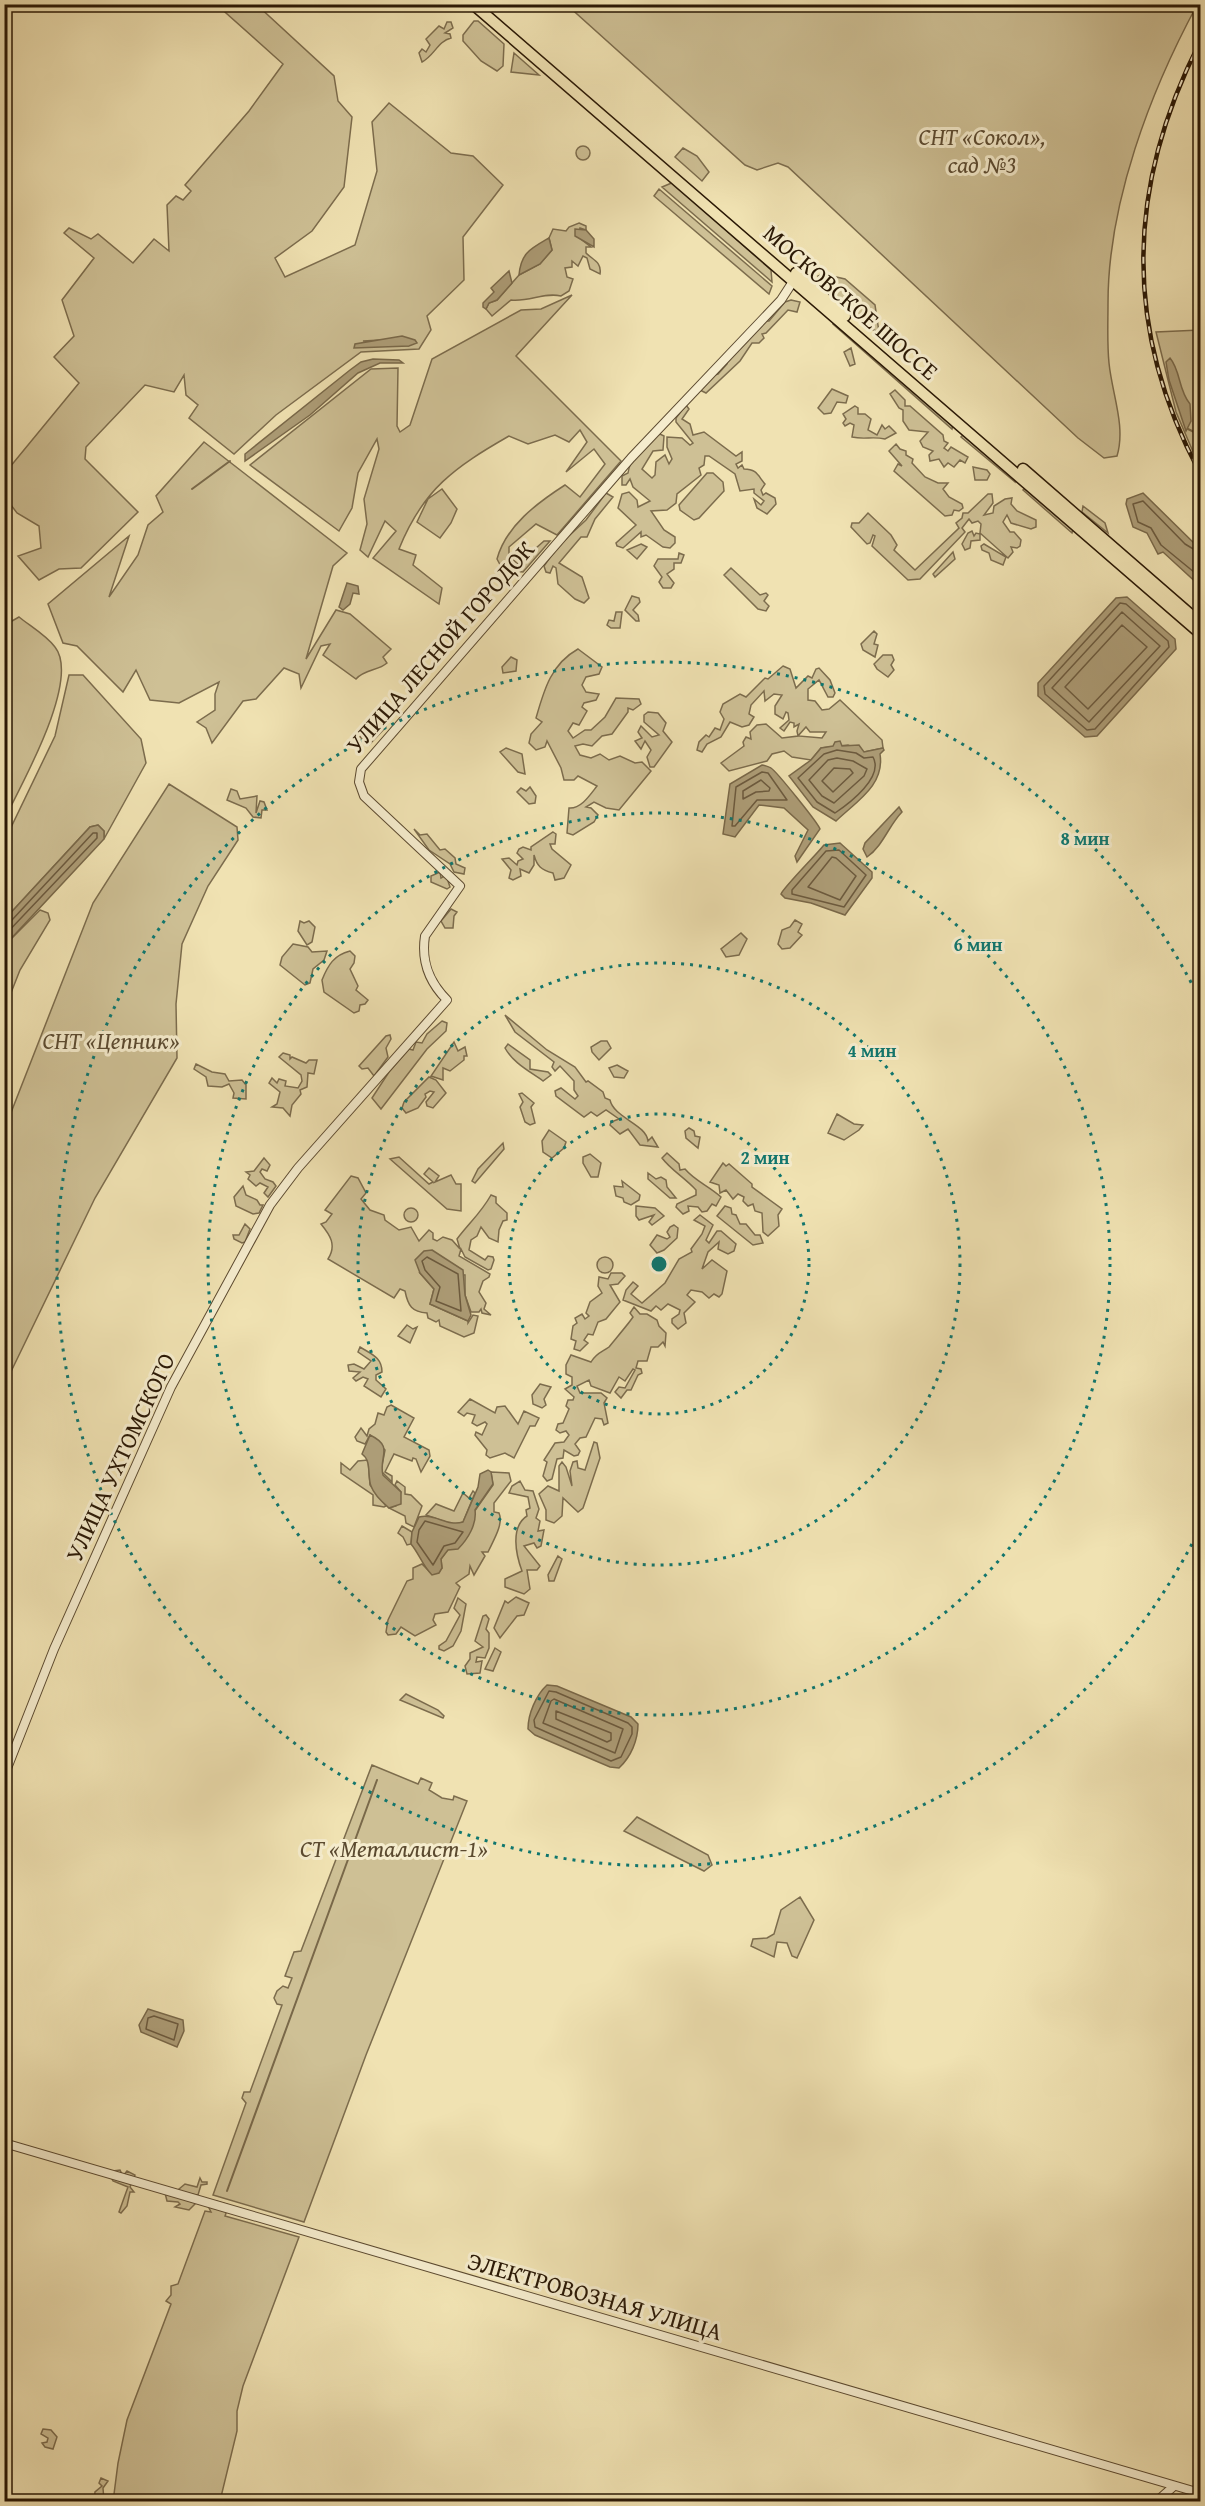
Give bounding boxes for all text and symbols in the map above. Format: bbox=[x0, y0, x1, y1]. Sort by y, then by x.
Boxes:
park label: СНТ «Сокол», сад №3 bbox=[919, 119, 1045, 182]
street label: МОСКОВСКОЕ ШОССЕ bbox=[756, 216, 946, 388]
street label: УЛИЦА ЛЕСНОЙ ГОРОДОК bbox=[338, 533, 543, 761]
text: 8 мин bbox=[1060, 825, 1110, 852]
text: 6 мин bbox=[953, 931, 1003, 958]
park label: СНТ «Цепник» bbox=[42, 1023, 180, 1058]
text: 4 мин bbox=[847, 1037, 897, 1064]
text: 2 мин bbox=[740, 1144, 790, 1171]
centre of rings bbox=[649, 1254, 669, 1274]
street label: УЛИЦА УХТОМСКОГО bbox=[56, 1347, 184, 1567]
park label: СТ «Металлист-1» bbox=[300, 1831, 488, 1866]
street label: ЭЛЕКТРОВОЗНАЯ УЛИЦА bbox=[464, 2243, 727, 2349]

